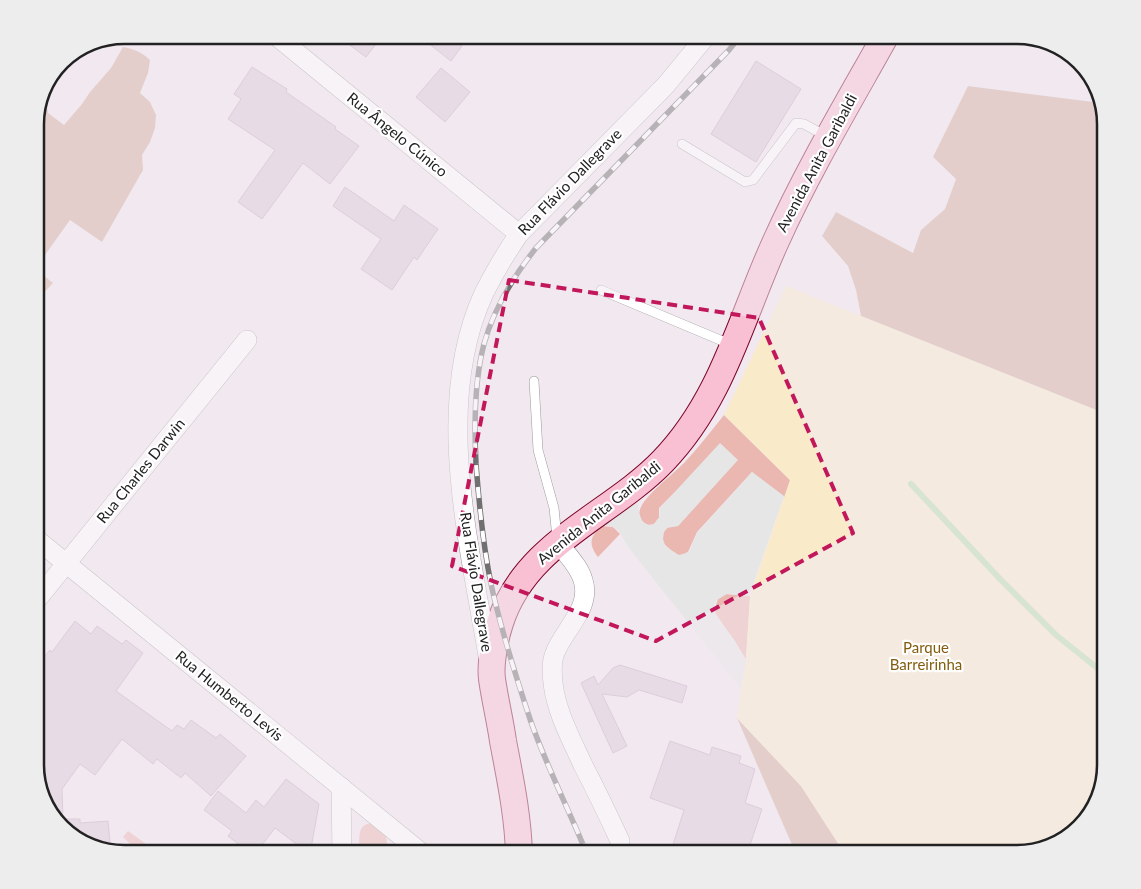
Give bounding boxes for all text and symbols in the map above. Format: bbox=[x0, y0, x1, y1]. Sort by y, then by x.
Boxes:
street label: Rua Ângelo Cúnico bbox=[344, 88, 451, 180]
street label: Avenida Anita Garibaldi bbox=[772, 90, 860, 235]
street label: Rua Flávio Dallegrave bbox=[514, 124, 625, 238]
street label: Rua Charles Darwin bbox=[92, 414, 188, 526]
street label: Avenida Anita Garibaldi bbox=[533, 457, 664, 568]
street label: Rua Flávio Dallegrave bbox=[457, 511, 497, 653]
park label: Parque Barreirinha bbox=[890, 638, 962, 673]
street label: Rua Humberto Levis bbox=[172, 646, 287, 744]

